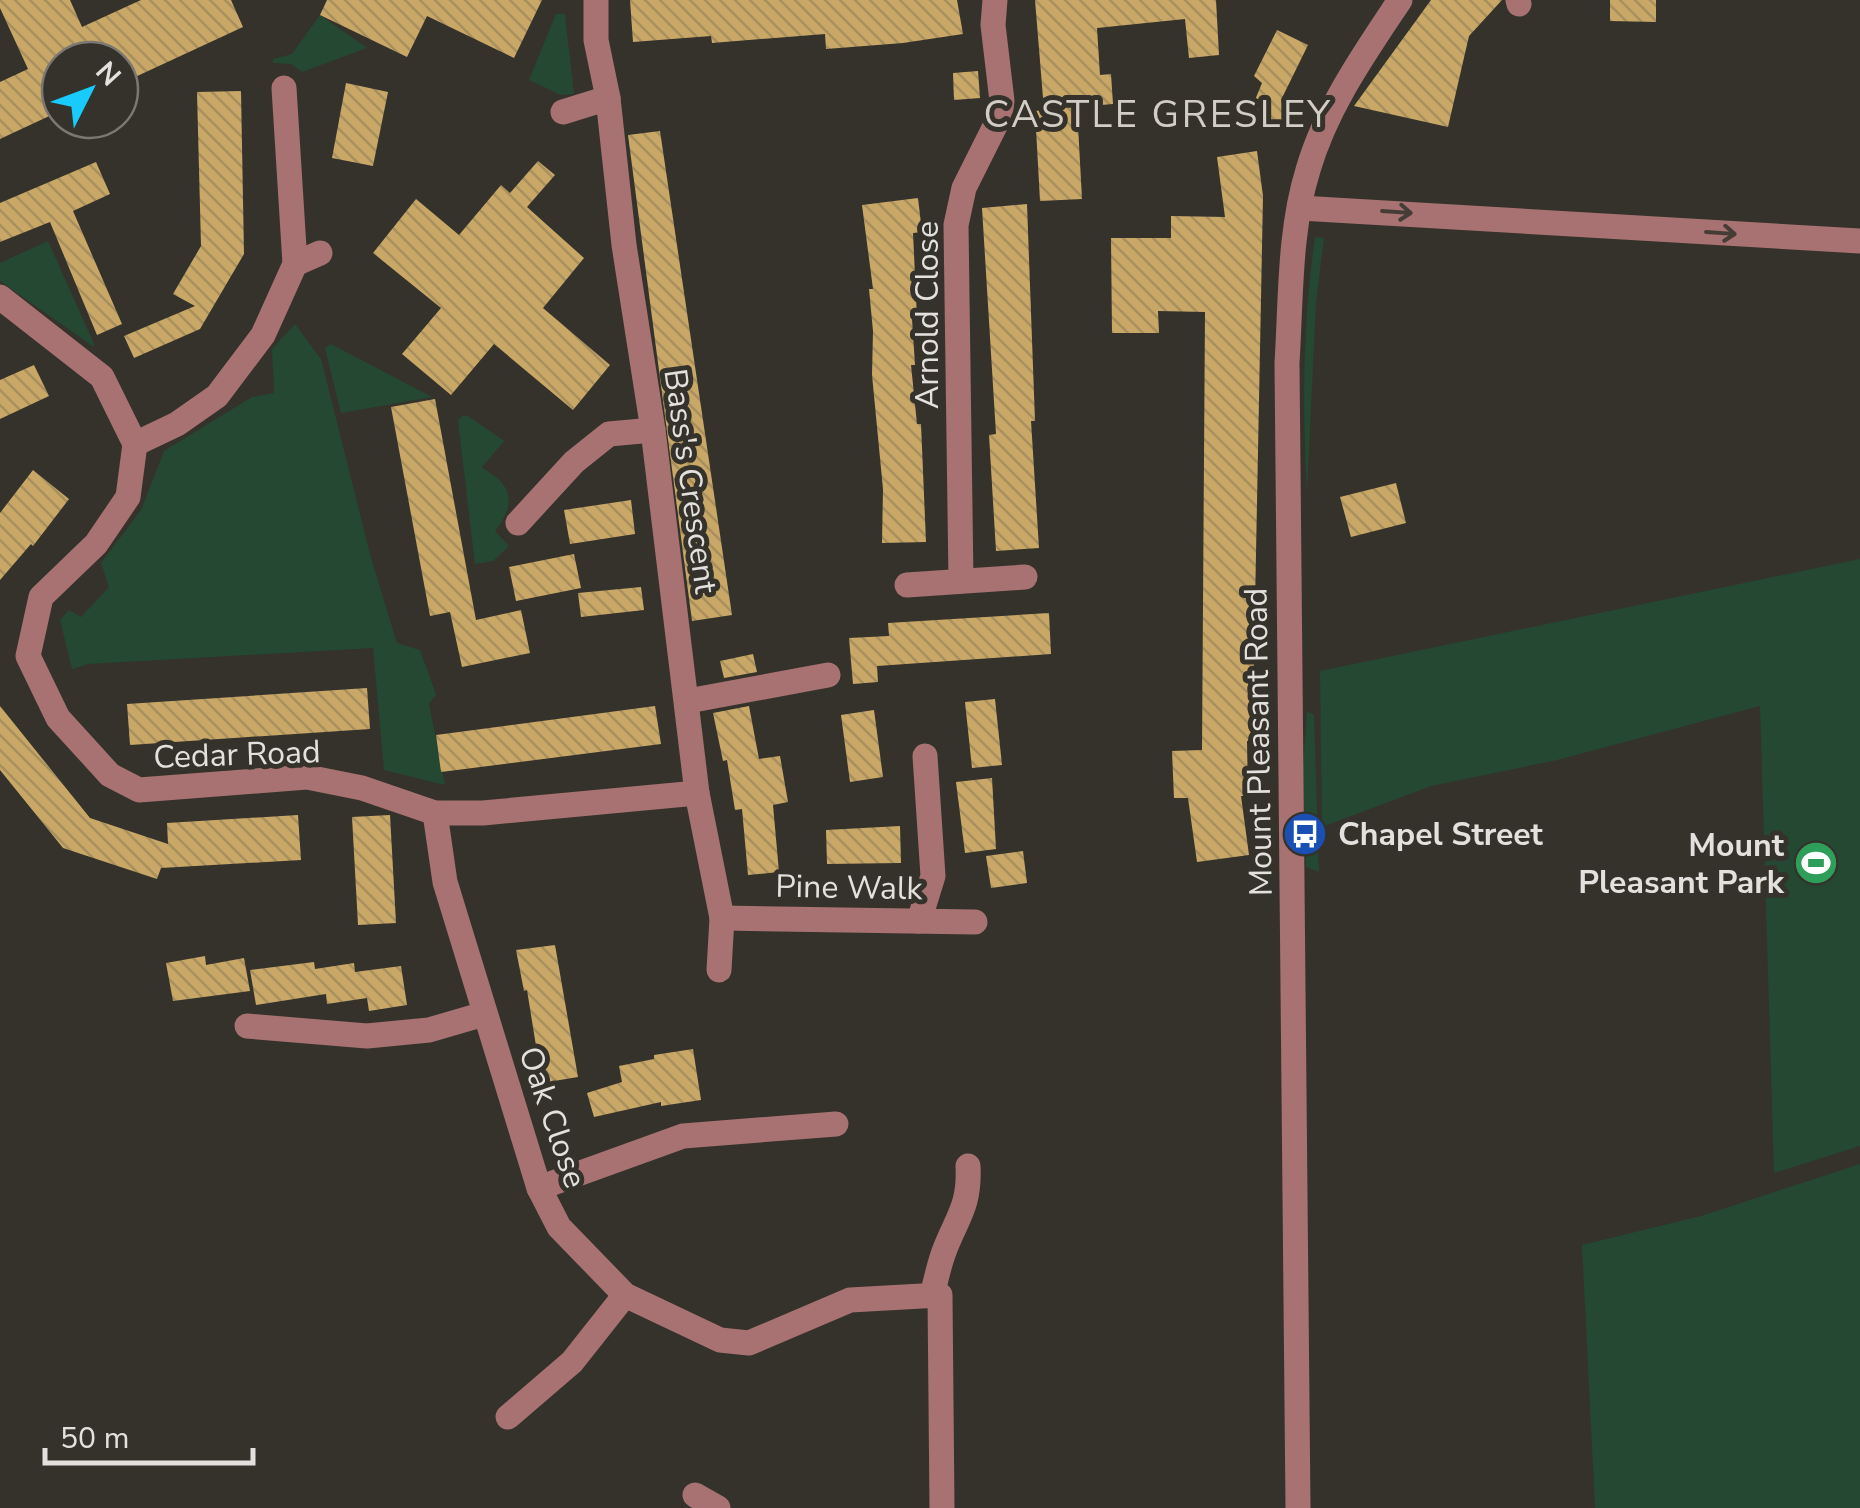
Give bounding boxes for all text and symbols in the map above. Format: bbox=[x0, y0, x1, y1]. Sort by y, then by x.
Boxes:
north arrow bbox=[40, 40, 140, 140]
text: N bbox=[87, 53, 129, 94]
district label: CASTLE GRESLEY bbox=[984, 89, 1332, 140]
one-way arrow bbox=[1380, 203, 1413, 222]
street label: Arnold Close bbox=[906, 221, 949, 409]
one-way arrow bbox=[1705, 224, 1737, 243]
street label: Bass's Crescent bbox=[653, 366, 728, 597]
street label: Mount Pleasant Road bbox=[1234, 587, 1283, 897]
street label: Cedar Road bbox=[153, 730, 321, 779]
bus stop icon: Chapel Street bbox=[1282, 811, 1328, 857]
place label: Chapel Street bbox=[1338, 813, 1544, 856]
place label: Mount Pleasant Park bbox=[1578, 824, 1785, 904]
sports icon: Mount Pleasant Park bbox=[1793, 840, 1839, 886]
street label: Pine Walk bbox=[775, 865, 924, 910]
street label: Oak Close bbox=[508, 1041, 597, 1194]
scale bar bbox=[45, 1403, 252, 1465]
text: 50 m bbox=[60, 1418, 129, 1459]

